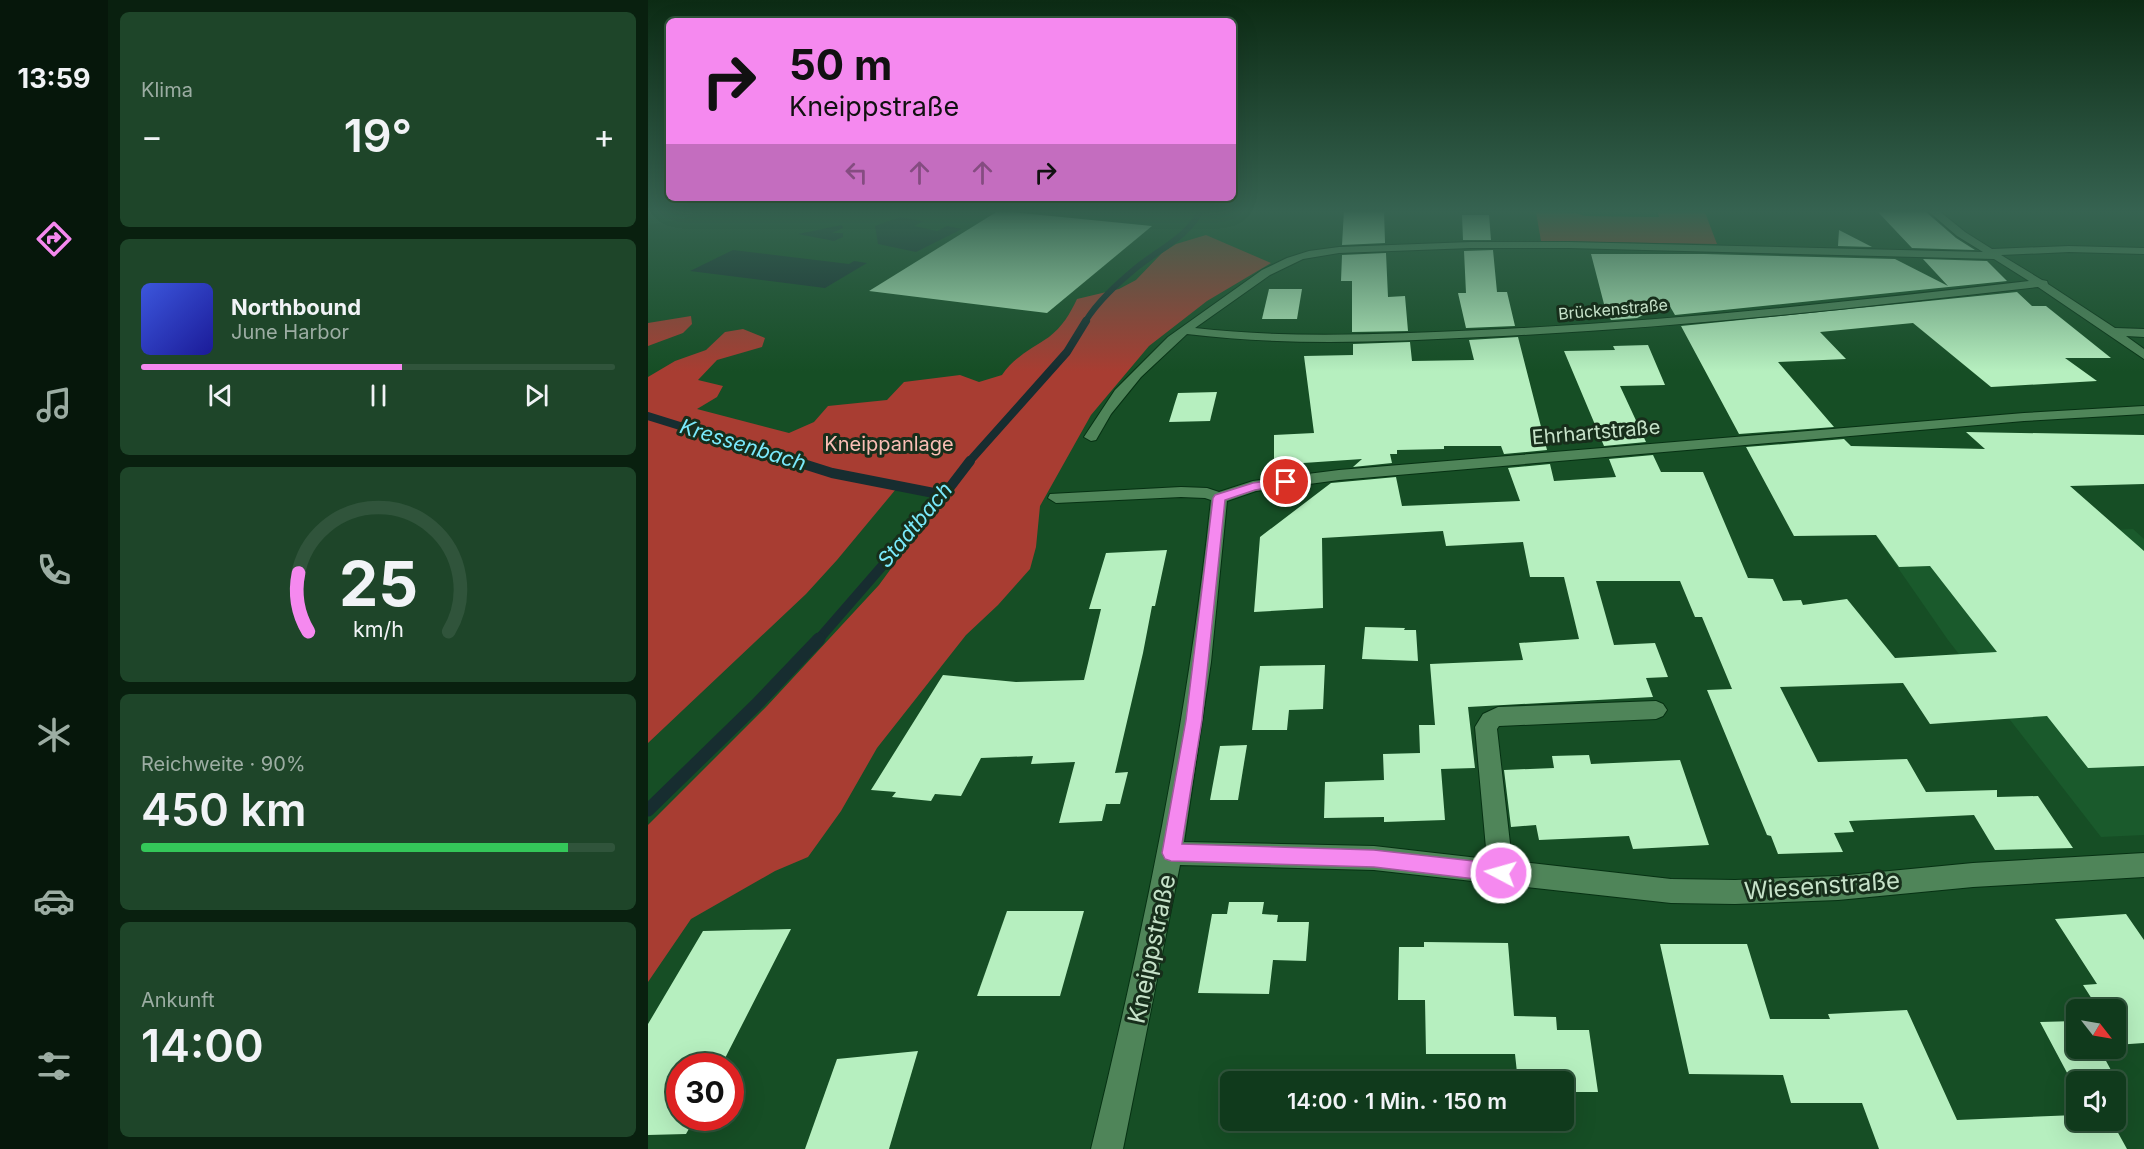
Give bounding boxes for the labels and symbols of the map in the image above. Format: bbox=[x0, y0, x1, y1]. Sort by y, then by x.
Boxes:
street label: Brückenstraße bbox=[1557, 294, 1669, 324]
water label: Kressenbach bbox=[677, 413, 809, 476]
street label: Ehrhartstraße bbox=[1531, 414, 1661, 450]
park label: Kneippanlage bbox=[824, 432, 954, 456]
pin bbox=[1260, 456, 1311, 507]
water label: Stadtbach bbox=[872, 477, 957, 572]
position arrow bbox=[1469, 841, 1533, 905]
street label: Wiesenstraße bbox=[1743, 866, 1901, 905]
street label: Kneippstraße bbox=[1122, 872, 1181, 1026]
north arrow bbox=[2066, 999, 2126, 1059]
speed limit sign: 30 bbox=[666, 1053, 744, 1131]

